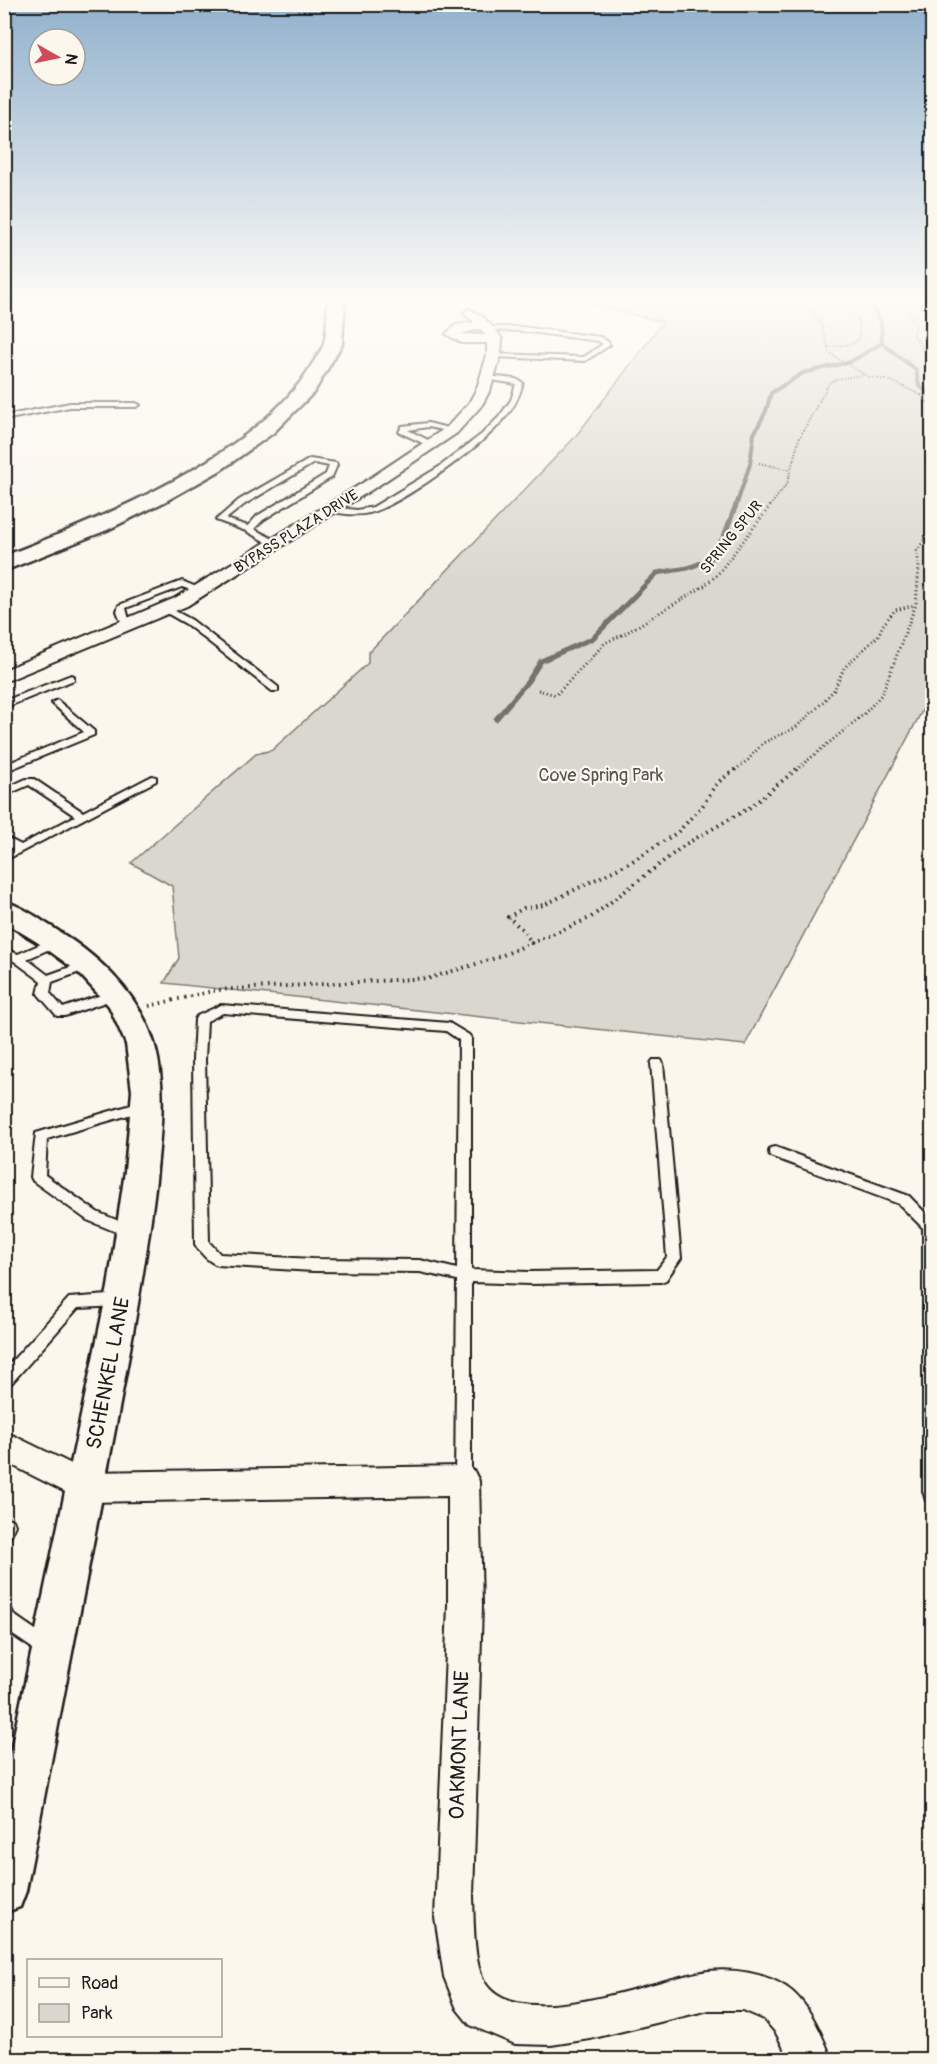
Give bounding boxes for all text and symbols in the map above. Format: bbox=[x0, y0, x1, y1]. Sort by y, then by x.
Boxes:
north arrow bbox=[27, 27, 87, 87]
text: N bbox=[60, 52, 82, 66]
street label: BYPASS PLAZA DRIVE bbox=[231, 485, 362, 577]
street label: SPRING SPUR bbox=[696, 497, 767, 578]
park label: Cove Spring Park bbox=[539, 764, 664, 787]
street label: SCHENKEL LANE bbox=[80, 1295, 137, 1452]
street label: OAKMONT LANE bbox=[443, 1670, 476, 1820]
legend bbox=[27, 1959, 222, 2037]
text: Road bbox=[81, 1972, 118, 1995]
text: Park bbox=[81, 2002, 113, 2025]

